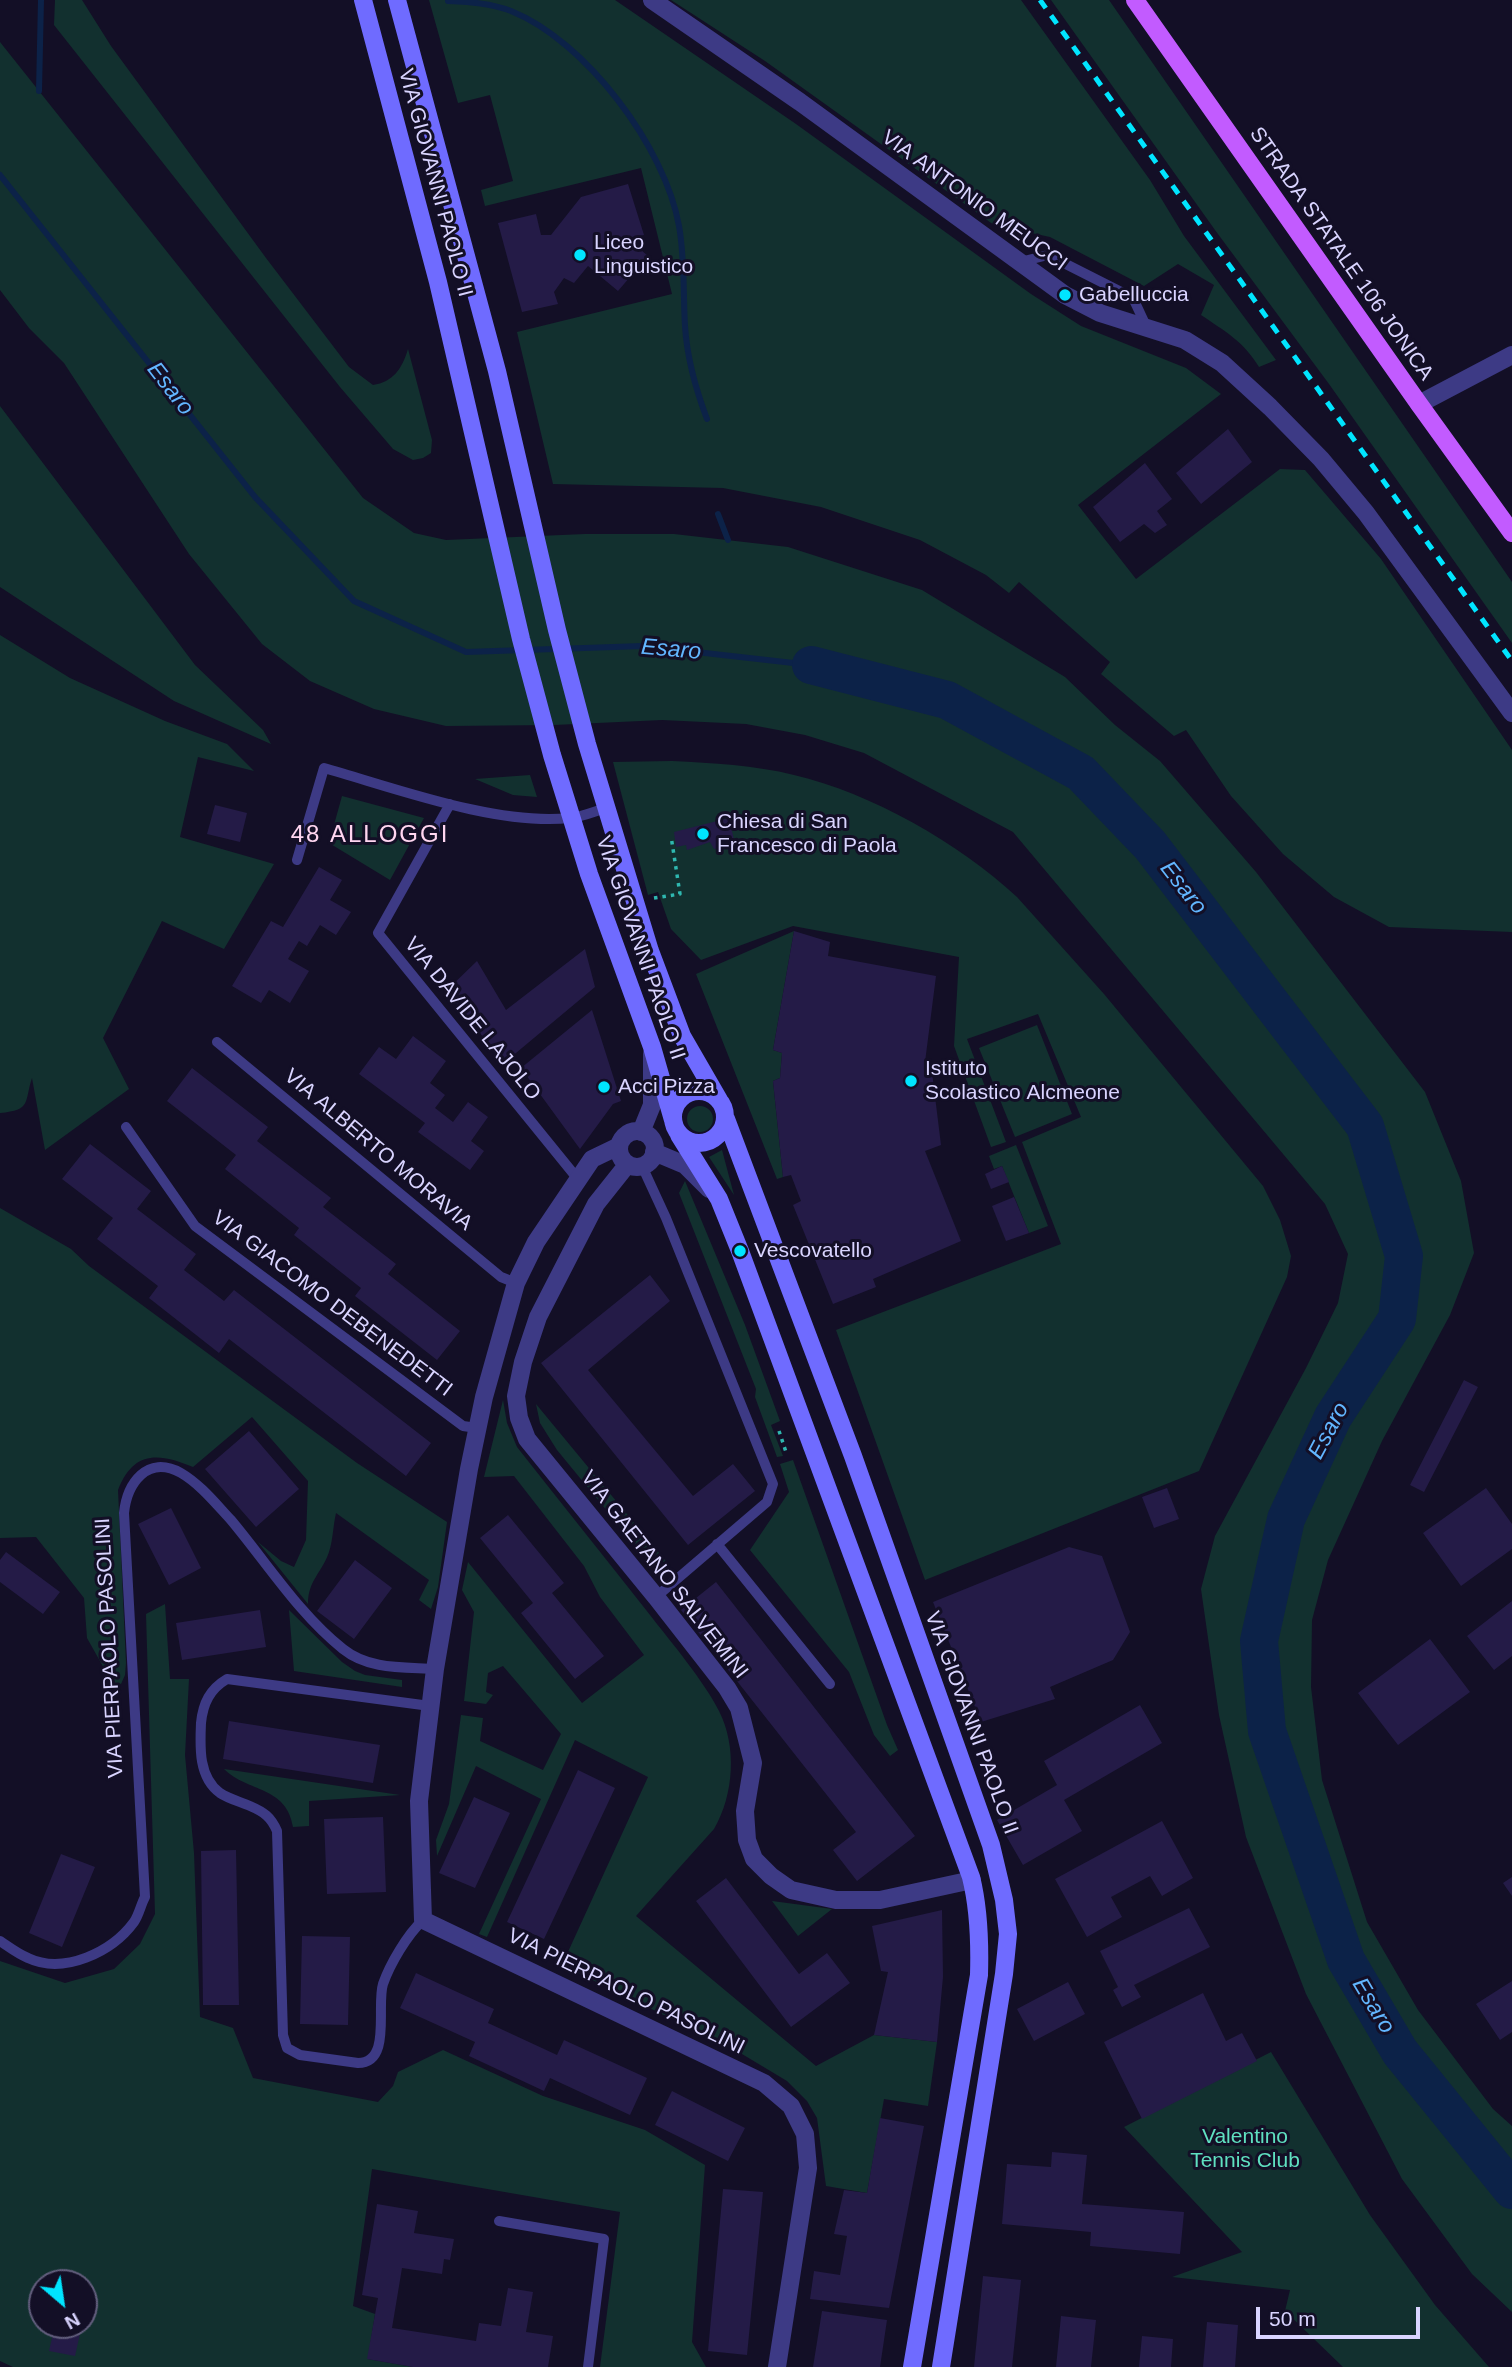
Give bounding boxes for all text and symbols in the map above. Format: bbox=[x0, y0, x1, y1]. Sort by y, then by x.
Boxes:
street label: VIA GIOVANNI PAOLO II bbox=[392, 66, 478, 300]
street label: STRADA STATALE 106 JONICA bbox=[1244, 123, 1438, 385]
street label: VIA ANTONIO MEUCCI bbox=[876, 125, 1072, 277]
place label: Liceo Linguistico bbox=[594, 230, 693, 280]
marker: Liceo Linguistico bbox=[572, 247, 588, 263]
place label: Gabelluccia bbox=[1079, 282, 1189, 308]
marker: Gabelluccia bbox=[1057, 287, 1073, 303]
water label: Esaro bbox=[141, 357, 199, 421]
water label: Esaro bbox=[640, 634, 702, 666]
place label: Chiesa di San Francesco di Paola bbox=[717, 809, 897, 859]
district label: 48 ALLOGGI bbox=[292, 821, 448, 849]
marker: Chiesa di San Francesco di Paola bbox=[695, 826, 711, 842]
street label: VIA GIOVANNI PAOLO II bbox=[590, 833, 690, 1063]
water label: Esaro bbox=[1154, 856, 1212, 920]
street label: VIA DAVIDE LAJOLO bbox=[398, 932, 546, 1106]
place label: Istituto Scolastico Alcmeone bbox=[925, 1056, 1120, 1106]
street label: VIA ALBERTO MORAVIA bbox=[279, 1064, 477, 1236]
marker: Istituto Scolastico Alcmeone bbox=[903, 1073, 919, 1089]
place label: Acci Pizza bbox=[618, 1074, 715, 1100]
marker: Acci Pizza bbox=[596, 1079, 612, 1095]
street label: VIA GIACOMO DEBENEDETTI bbox=[207, 1205, 457, 1403]
place label: Vescovatello bbox=[754, 1238, 872, 1264]
marker: Vescovatello bbox=[732, 1243, 748, 1259]
water label: Esaro bbox=[1303, 1398, 1355, 1464]
street label: VIA GAETANO SALVEMINI bbox=[575, 1466, 753, 1684]
street label: VIA PIERPAOLO PASOLINI bbox=[91, 1517, 129, 1779]
street label: VIA GIOVANNI PAOLO II bbox=[919, 1608, 1023, 1838]
street label: VIA PIERPAOLO PASOLINI bbox=[503, 1924, 749, 2060]
water label: Esaro bbox=[1346, 1973, 1400, 2039]
park label: Valentino Tennis Club bbox=[1190, 2124, 1300, 2174]
north arrow bbox=[28, 2269, 98, 2339]
scale bar bbox=[1260, 2294, 1424, 2338]
text: 50 m bbox=[1269, 2307, 1316, 2330]
text: N bbox=[61, 2309, 84, 2334]

